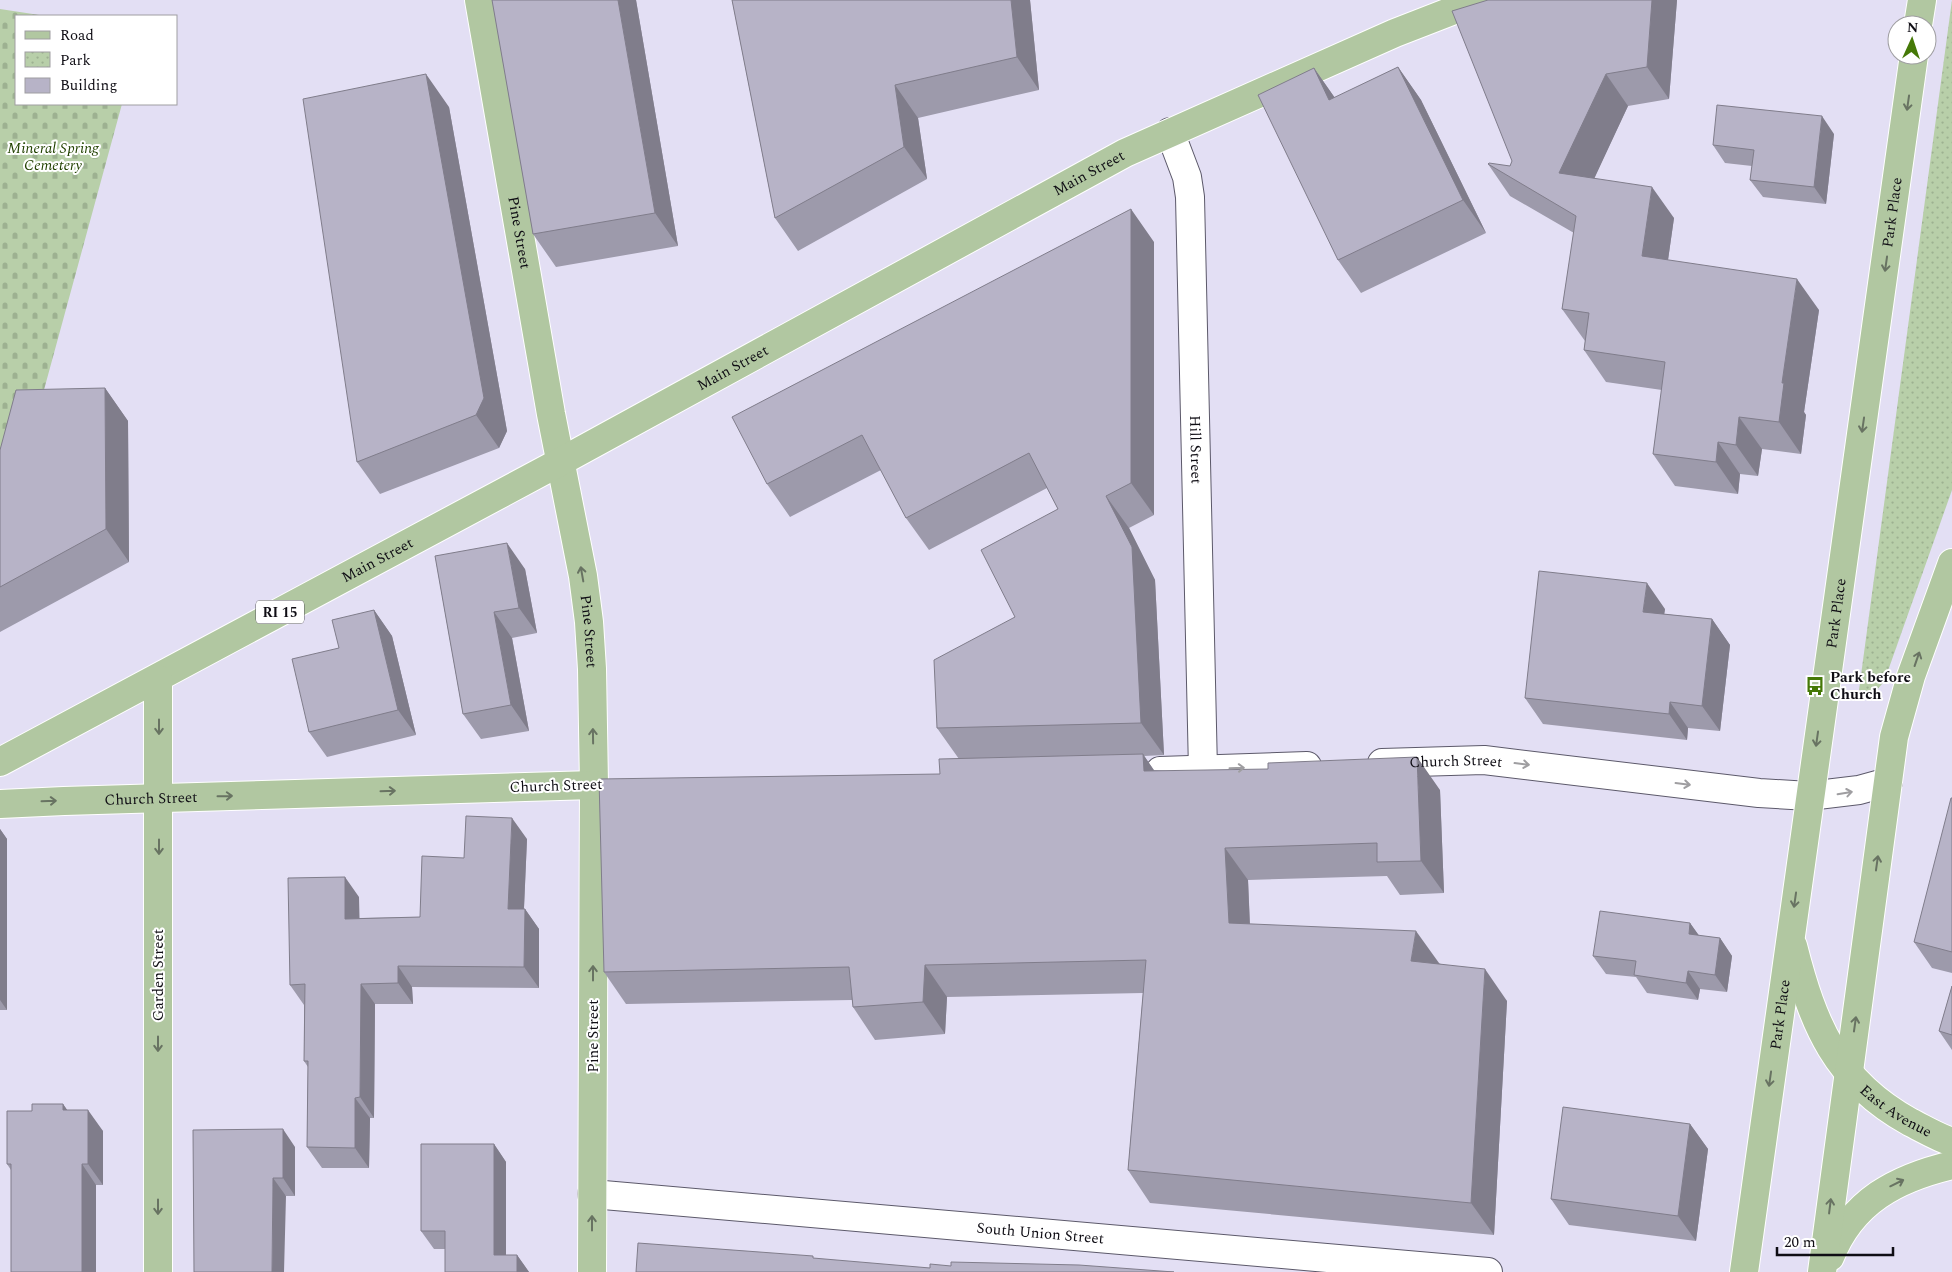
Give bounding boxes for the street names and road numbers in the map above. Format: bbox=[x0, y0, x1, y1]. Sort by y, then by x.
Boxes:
street label: Main Street bbox=[1049, 144, 1129, 202]
street label: Park Place bbox=[1876, 176, 1908, 249]
street label: Pine Street bbox=[502, 194, 537, 271]
street label: Main Street bbox=[693, 339, 772, 397]
street label: Hill Street bbox=[1183, 415, 1208, 484]
street label: Main Street bbox=[337, 531, 417, 589]
street label: Park Place bbox=[1820, 577, 1852, 650]
street label: Pine Street bbox=[574, 593, 603, 669]
road number: RI 15 bbox=[256, 600, 304, 624]
street label: Church Street bbox=[1409, 748, 1504, 774]
street label: Church Street bbox=[509, 773, 603, 799]
street label: Church Street bbox=[104, 785, 198, 811]
street label: Garden Street bbox=[147, 929, 170, 1021]
street label: Park Place bbox=[1764, 978, 1796, 1051]
street label: Pine Street bbox=[582, 999, 605, 1073]
street label: East Avenue bbox=[1855, 1079, 1936, 1143]
street label: South Union Street bbox=[976, 1216, 1105, 1250]

